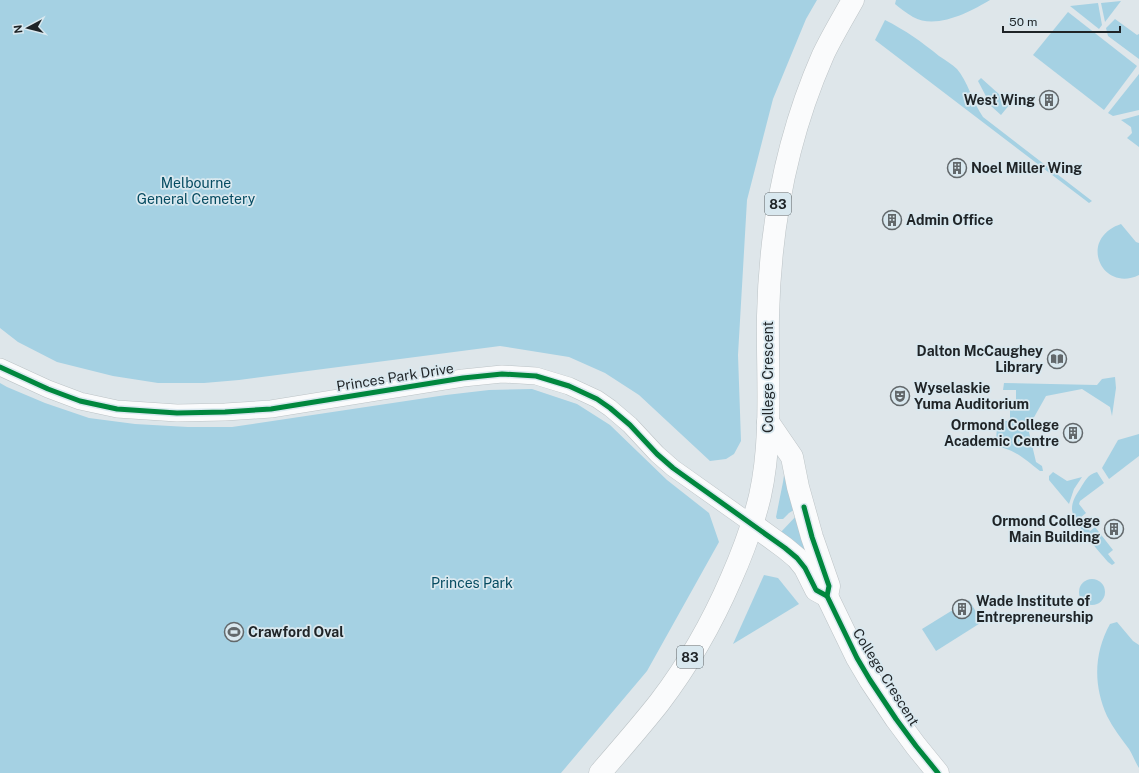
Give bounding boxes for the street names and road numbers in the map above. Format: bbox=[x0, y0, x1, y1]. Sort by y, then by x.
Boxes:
road number: 83 bbox=[765, 193, 791, 215]
street label: College Crescent bbox=[760, 321, 776, 433]
street label: Princes Park Drive bbox=[335, 360, 455, 394]
street label: College Crescent bbox=[850, 625, 922, 729]
road number: 83 bbox=[677, 646, 703, 668]

